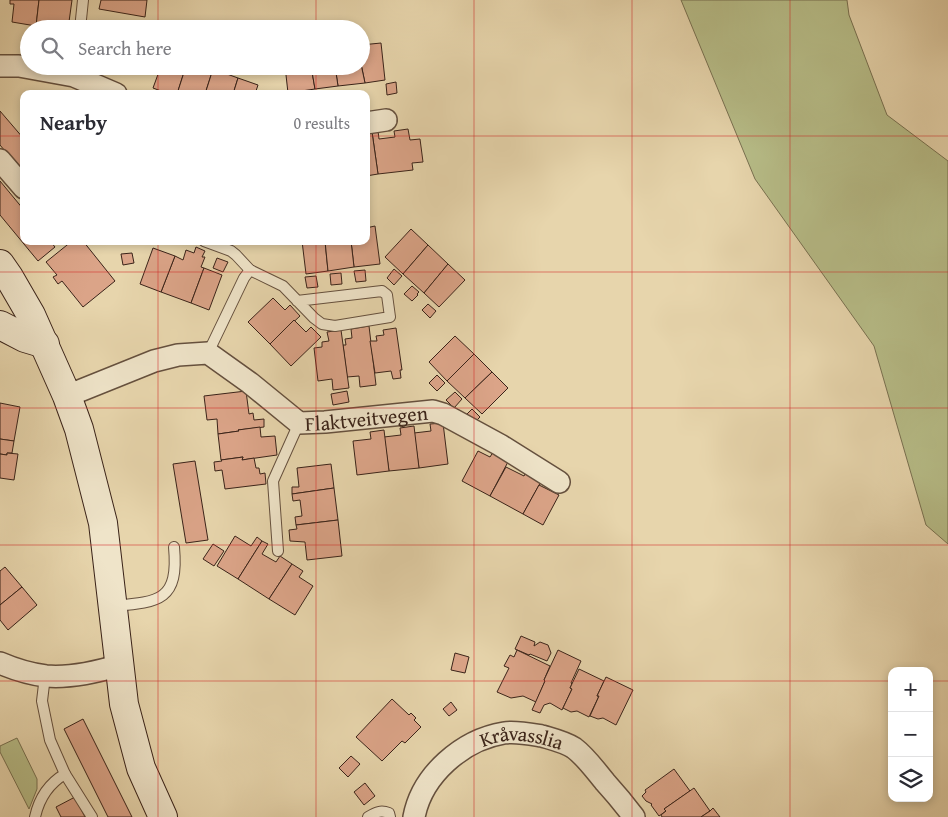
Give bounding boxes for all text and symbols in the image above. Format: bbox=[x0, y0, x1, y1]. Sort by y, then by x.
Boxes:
search box bbox=[20, 20, 370, 75]
icon: search bbox=[38, 34, 66, 62]
text: Search here bbox=[78, 34, 172, 62]
text: Nearby bbox=[40, 107, 107, 138]
text: 0 results bbox=[293, 111, 350, 135]
street label: Flaktveitvegen bbox=[304, 397, 429, 437]
map controls bbox=[888, 667, 933, 802]
button: + bbox=[888, 667, 933, 712]
button: − bbox=[888, 712, 933, 757]
street label: Kråvasslia bbox=[475, 718, 568, 756]
button: layers bbox=[888, 757, 933, 802]

